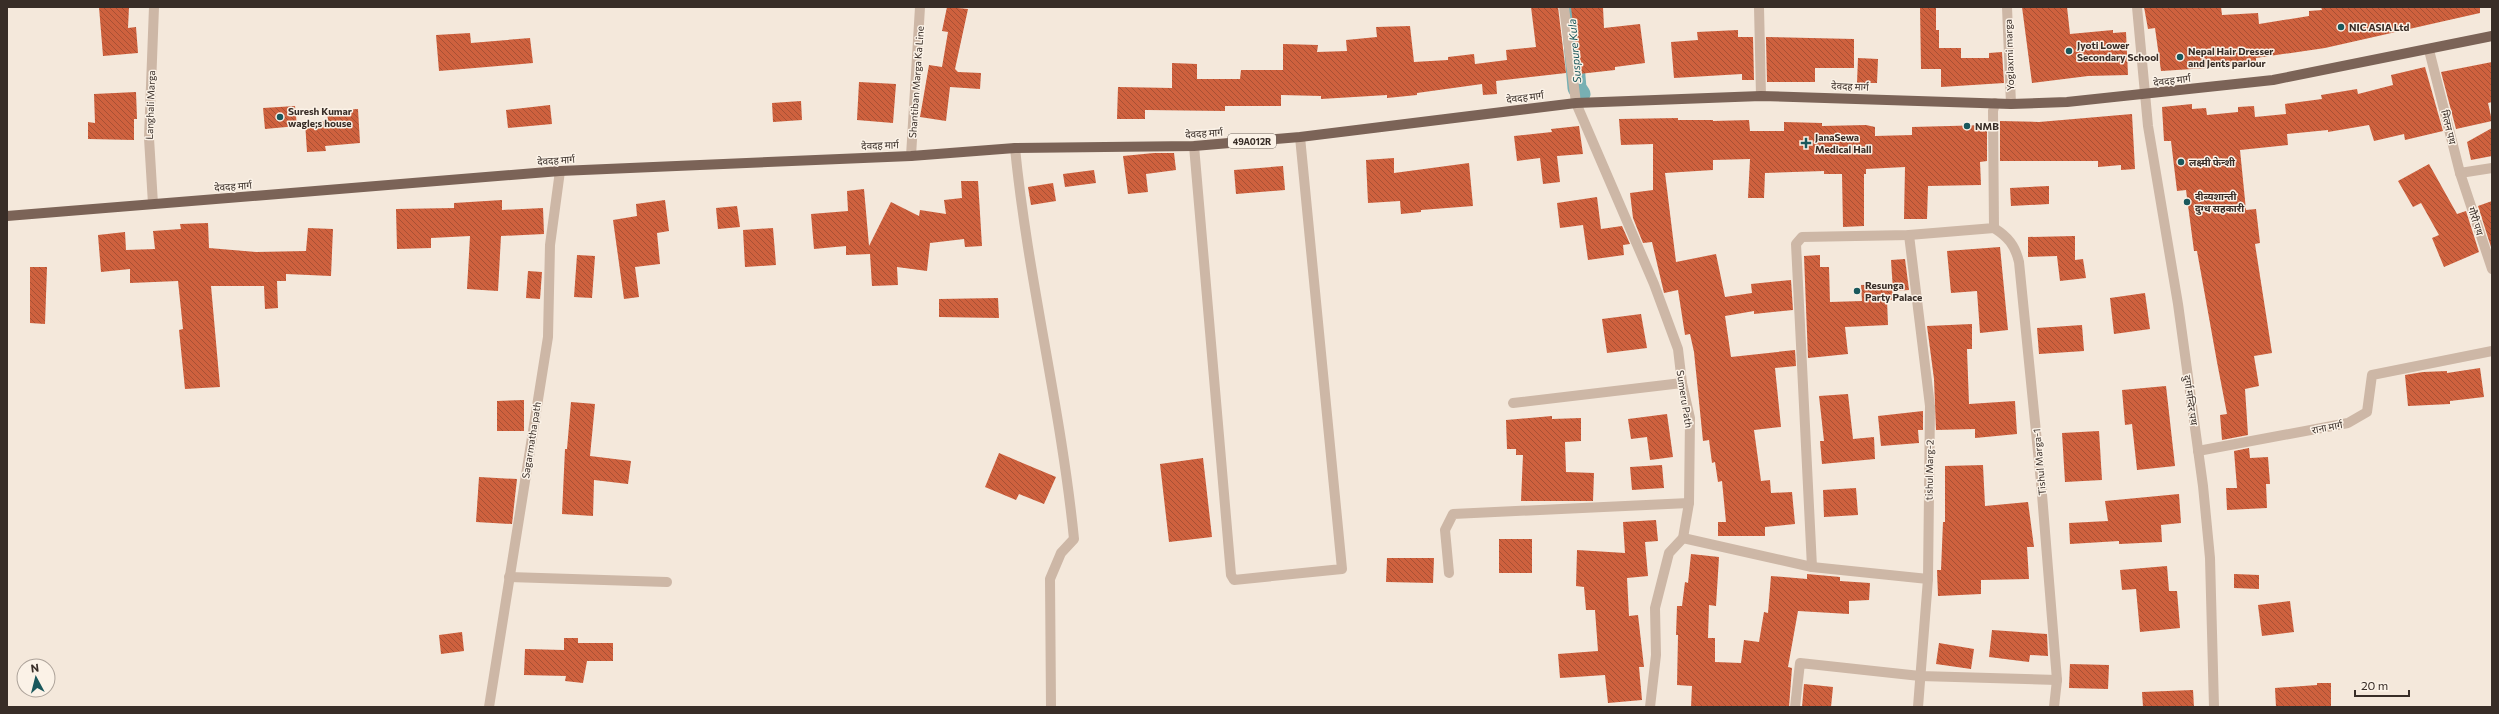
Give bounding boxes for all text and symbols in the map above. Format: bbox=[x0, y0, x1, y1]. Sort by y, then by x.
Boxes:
water label: Suspure Kula bbox=[1565, 18, 1583, 84]
street label: Yoglaxmi marga bbox=[2002, 19, 2016, 91]
place label: NIC ASIA Ltd bbox=[2349, 21, 2410, 33]
marker: NIC ASIA Ltd bbox=[2336, 22, 2346, 32]
street label: Shantiban Marga Ka Line bbox=[906, 26, 926, 138]
place label: Jyoti Lower Secondary School bbox=[2077, 39, 2159, 63]
place label: Nepal Hair Dresser and Jents parlour bbox=[2188, 45, 2273, 69]
marker: Jyoti Lower Secondary School bbox=[2064, 46, 2074, 56]
marker: Nepal Hair Dresser and Jents parlour bbox=[2175, 52, 2185, 62]
street label: Langhali Marga bbox=[143, 70, 157, 140]
street label: देवदह मार्ग bbox=[2153, 72, 2192, 88]
street label: देवदह मार्ग bbox=[1831, 79, 1870, 93]
street label: देवदह मार्ग bbox=[1506, 89, 1545, 105]
place label: Suresh Kumar wagle;s house bbox=[288, 105, 352, 129]
street label: मिलन पथ bbox=[2439, 109, 2459, 146]
marker: Suresh Kumar wagle;s house bbox=[275, 112, 285, 122]
place label: NMB bbox=[1975, 120, 1999, 132]
marker: NMB bbox=[1962, 121, 1972, 131]
street label: देवदह मार्ग bbox=[1185, 126, 1224, 140]
place label: JanaSewa Medical Hall bbox=[1815, 131, 1872, 155]
road number: 49A012R bbox=[1228, 134, 1276, 148]
marker: JanaSewa Medical Hall bbox=[1800, 137, 1812, 149]
street label: देवदह मार्ग bbox=[861, 138, 900, 152]
street label: देवदह मार्ग bbox=[537, 153, 576, 167]
place label: लक्ष्मी फेन्शी bbox=[2189, 156, 2236, 168]
marker: लक्ष्मी फेन्शी bbox=[2176, 157, 2186, 167]
street label: देवदह मार्ग bbox=[214, 179, 253, 193]
place label: दीब्यशान्ती दुग्ध सहकारी bbox=[2195, 190, 2245, 215]
marker: दीब्यशान्ती दुग्ध सहकारी bbox=[2182, 197, 2192, 207]
street label: गौरी पथ bbox=[2466, 205, 2486, 237]
place label: Resunga Party Palace bbox=[1865, 279, 1922, 303]
marker: Resunga Party Palace bbox=[1852, 286, 1862, 296]
street label: Sumeru Path bbox=[1675, 369, 1695, 429]
street label: दुर्गा मन्दिर पथ bbox=[2181, 374, 2201, 427]
street label: Sagarmatha path bbox=[519, 401, 543, 479]
street label: राना मार्ग bbox=[2311, 418, 2344, 436]
street label: Tishul Marga-1 bbox=[2030, 428, 2048, 496]
street label: tishul Marg-2 bbox=[1922, 439, 1936, 500]
north arrow bbox=[16, 658, 56, 698]
text: N bbox=[30, 661, 40, 675]
scale bar bbox=[2355, 672, 2409, 698]
text: 20 m bbox=[2361, 678, 2388, 692]

